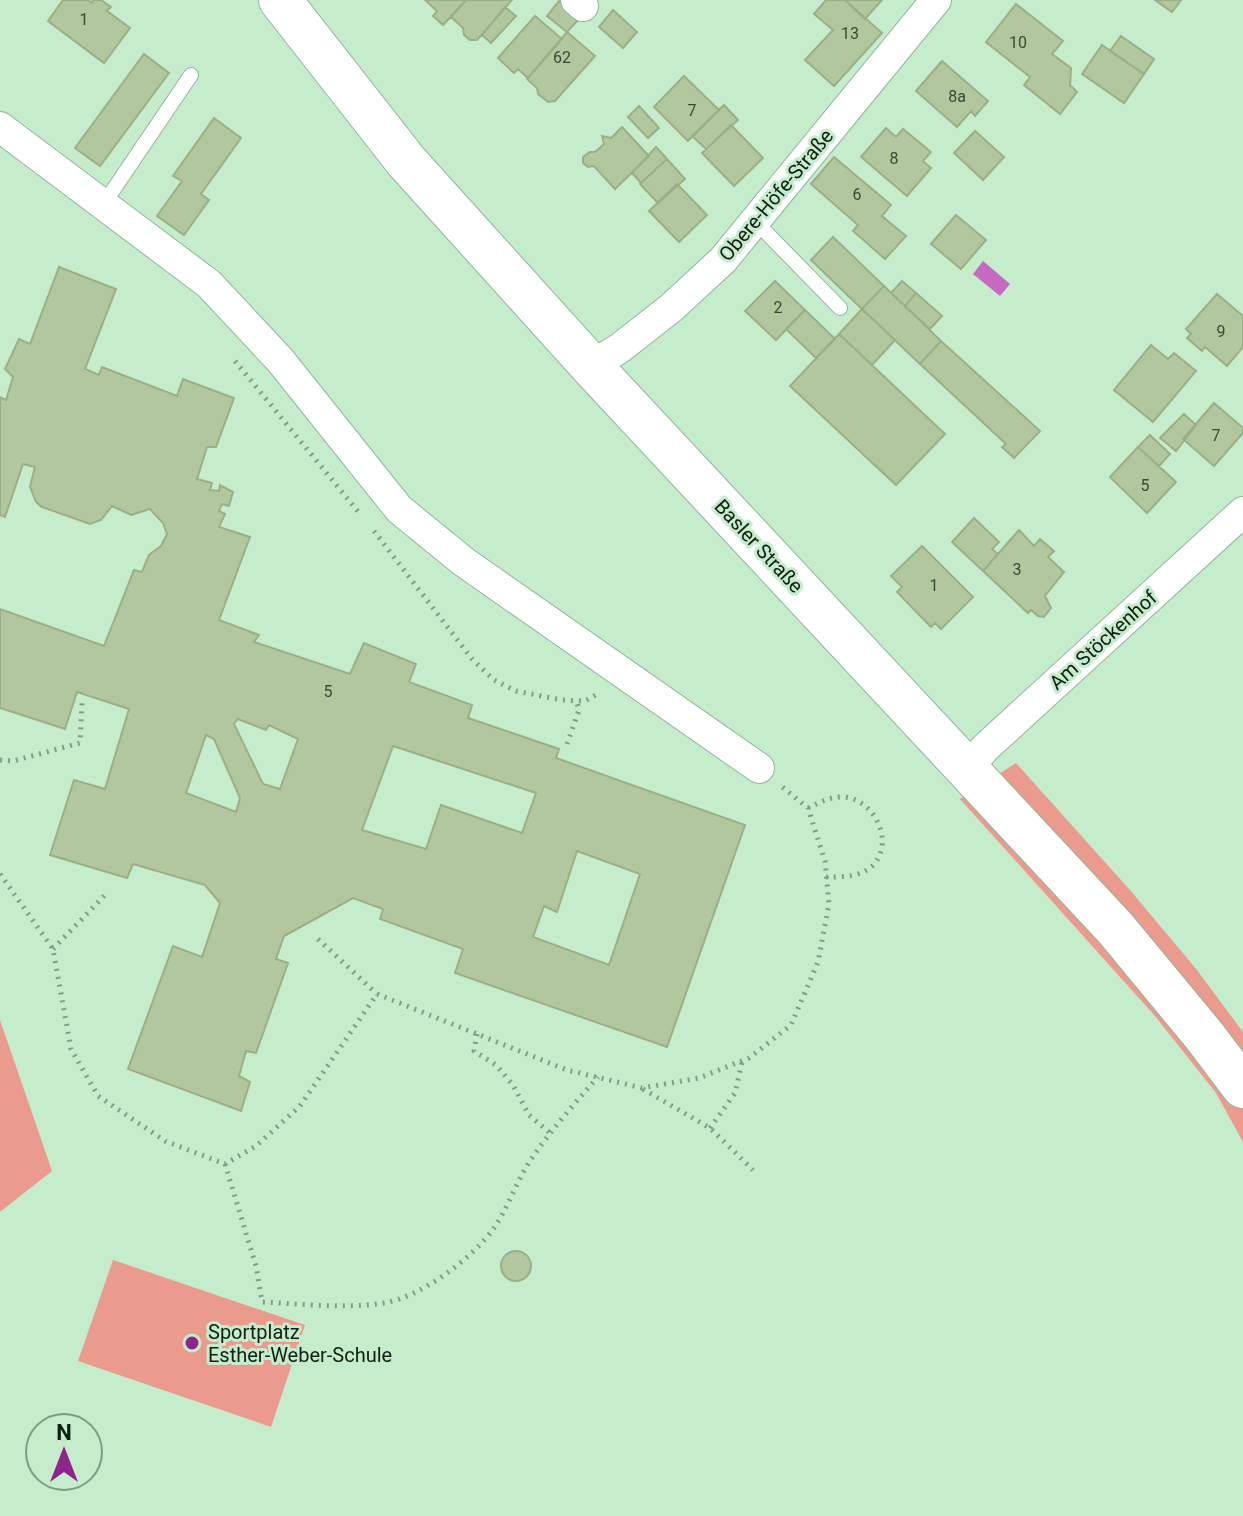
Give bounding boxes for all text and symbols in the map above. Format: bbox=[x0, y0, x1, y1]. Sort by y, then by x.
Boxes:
house number: 1 bbox=[80, 10, 89, 29]
house number: 13 bbox=[841, 24, 859, 43]
house number: 10 bbox=[1009, 33, 1027, 52]
house number: 62 bbox=[553, 48, 571, 67]
house number: 8a bbox=[948, 87, 966, 106]
house number: 7 bbox=[688, 101, 697, 120]
street label: Obere-Höfe-Straße bbox=[714, 124, 838, 266]
house number: 8 bbox=[890, 149, 899, 168]
house number: 6 bbox=[853, 185, 862, 204]
house number: 2 bbox=[774, 298, 783, 317]
house number: 9 bbox=[1217, 322, 1226, 341]
house number: 7 bbox=[1212, 426, 1221, 445]
house number: 5 bbox=[1141, 476, 1150, 495]
street label: Basler Straße bbox=[710, 494, 808, 598]
house number: 3 bbox=[1013, 560, 1022, 579]
house number: 1 bbox=[930, 576, 939, 595]
street label: Am Stöckenhof bbox=[1044, 585, 1162, 695]
house number: 5 bbox=[324, 682, 333, 701]
place label: Sportplatz Esther-Weber-Schule bbox=[208, 1320, 392, 1367]
marker: Sportplatz Esther-Weber-Schule bbox=[183, 1334, 201, 1352]
north arrow bbox=[24, 1412, 104, 1492]
text: N bbox=[56, 1420, 72, 1445]

